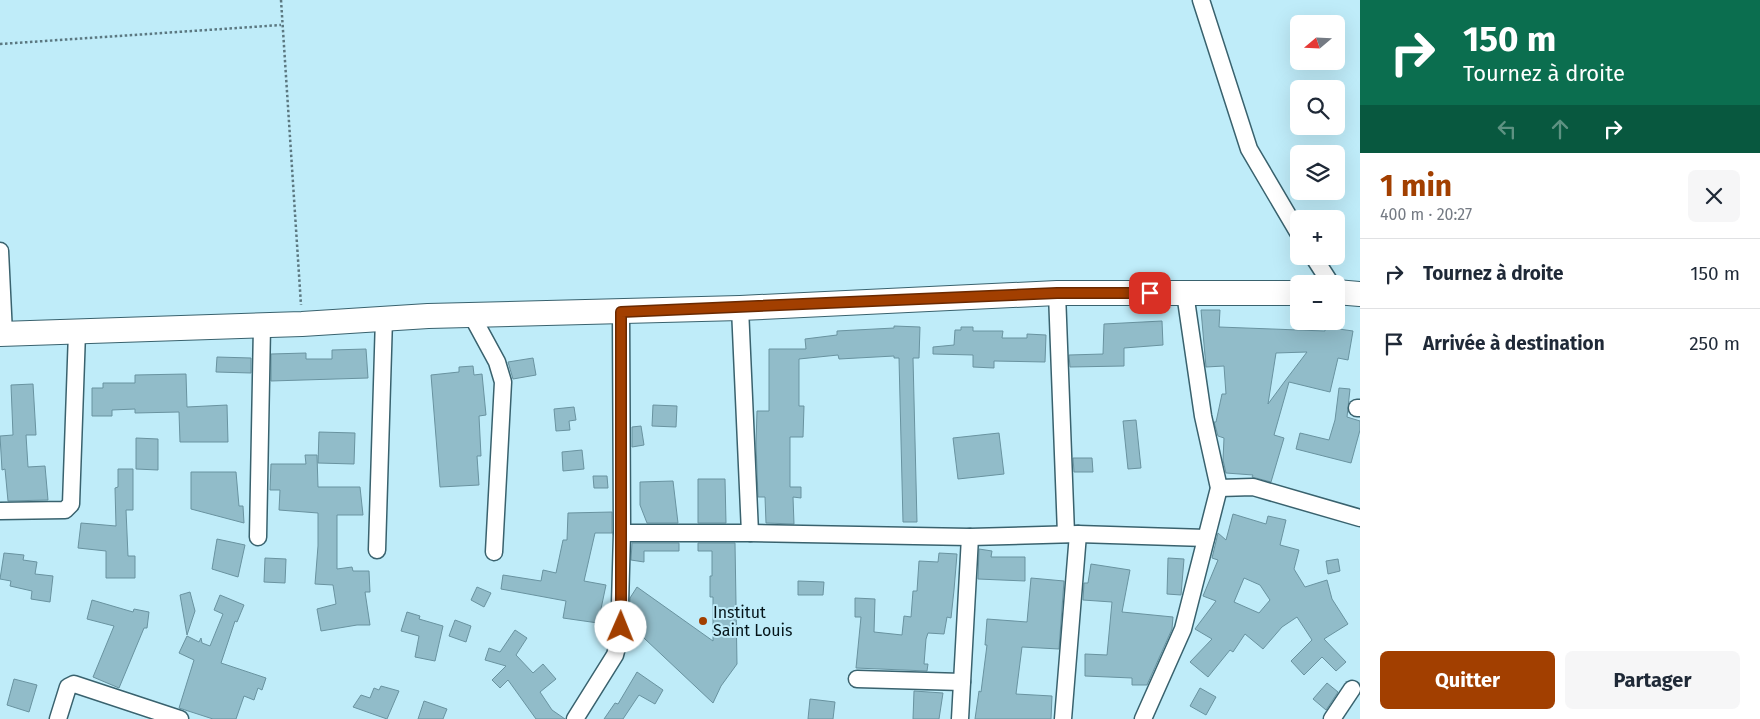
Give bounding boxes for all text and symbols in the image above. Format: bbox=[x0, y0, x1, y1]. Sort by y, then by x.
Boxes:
north arrow bbox=[1290, 15, 1345, 70]
map controls bbox=[1290, 15, 1345, 330]
text: 150 m bbox=[1463, 18, 1556, 60]
icon: right bbox=[1380, 20, 1445, 85]
text: Tournez à droite bbox=[1463, 60, 1625, 87]
button: search bbox=[1290, 80, 1345, 135]
icon: left bbox=[1493, 115, 1521, 143]
icon: ahead bbox=[1546, 115, 1574, 143]
icon: right bbox=[1599, 115, 1627, 143]
button: layers bbox=[1290, 145, 1345, 200]
text: 1 min bbox=[1380, 168, 1452, 204]
button: close bbox=[1688, 170, 1740, 222]
text: 400 m · 20:27 bbox=[1380, 205, 1472, 224]
button: + bbox=[1290, 210, 1345, 265]
icon: right bbox=[1380, 260, 1408, 288]
text: Tournez à droite bbox=[1423, 262, 1564, 285]
text: 150 m bbox=[1690, 262, 1740, 285]
pin bbox=[1129, 272, 1171, 314]
button: − bbox=[1290, 275, 1345, 330]
icon: arrive bbox=[1136, 279, 1164, 307]
icon: arrive bbox=[1380, 330, 1408, 358]
text: Arrivée à destination bbox=[1423, 332, 1605, 355]
text: 250 m bbox=[1689, 332, 1740, 355]
position arrow bbox=[594, 600, 646, 652]
place label: Institut Saint Louis bbox=[713, 603, 793, 640]
marker: Institut Saint Louis bbox=[697, 615, 709, 627]
button: Quitter bbox=[1380, 651, 1555, 709]
button: Partager bbox=[1565, 651, 1740, 709]

